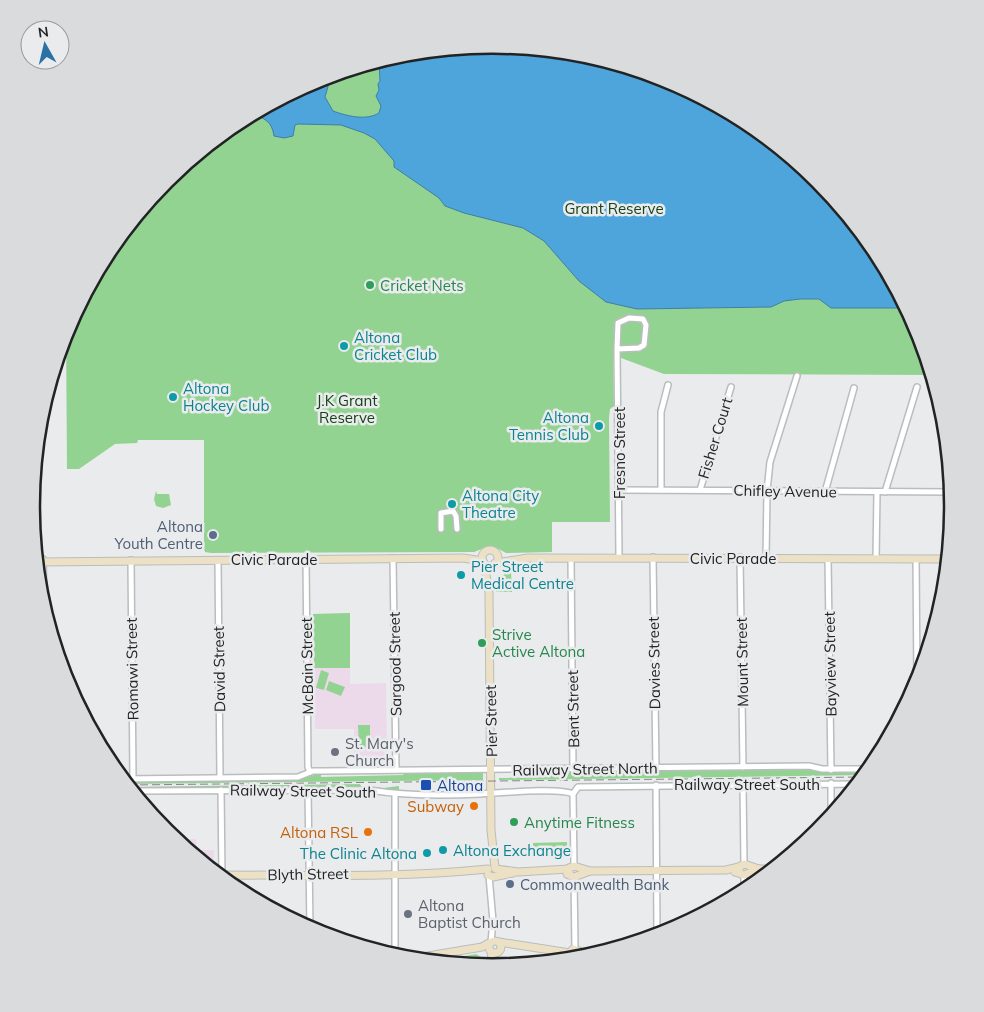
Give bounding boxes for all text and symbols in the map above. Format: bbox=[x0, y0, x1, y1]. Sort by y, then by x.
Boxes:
north arrow bbox=[20, 20, 70, 70]
text: N bbox=[37, 22, 50, 42]
park label: Grant Reserve bbox=[564, 199, 664, 218]
place label: Cricket Nets bbox=[380, 276, 464, 295]
marker: Cricket Nets bbox=[364, 279, 376, 291]
place label: Altona Cricket Club bbox=[354, 328, 437, 364]
marker: Altona Cricket Club bbox=[338, 340, 350, 352]
place label: Altona Hockey Club bbox=[183, 379, 269, 415]
marker: Altona Hockey Club bbox=[167, 391, 179, 403]
park label: J.K Grant Reserve bbox=[317, 391, 377, 427]
street label: Fisher Court bbox=[694, 395, 736, 481]
street label: Fresno Street bbox=[610, 407, 629, 499]
place label: Altona Tennis Club bbox=[509, 408, 589, 444]
marker: Altona Tennis Club bbox=[593, 420, 605, 432]
street label: Chifley Avenue bbox=[733, 481, 837, 501]
place label: Altona City Theatre bbox=[462, 486, 539, 522]
marker: Altona City Theatre bbox=[446, 498, 458, 510]
place label: Altona Youth Centre bbox=[113, 517, 203, 553]
marker: Altona Youth Centre bbox=[207, 529, 219, 541]
street label: Civic Parade bbox=[690, 549, 776, 568]
street label: Civic Parade bbox=[231, 550, 317, 569]
place label: Pier Street Medical Centre bbox=[471, 557, 574, 593]
marker: Pier Street Medical Centre bbox=[455, 569, 467, 581]
street label: Bayview Street bbox=[820, 611, 840, 717]
street label: Sargood Street bbox=[385, 612, 405, 716]
street label: Romawi Street bbox=[122, 617, 142, 721]
street label: McBain Street bbox=[297, 617, 317, 715]
street label: Davies Street bbox=[644, 617, 664, 709]
street label: Mount Street bbox=[732, 617, 752, 707]
place label: Strive Active Altona bbox=[492, 625, 585, 661]
street label: David Street bbox=[209, 626, 229, 712]
marker: Strive Active Altona bbox=[476, 637, 488, 649]
street label: Bent Street bbox=[563, 670, 583, 748]
street label: Pier Street bbox=[481, 685, 501, 757]
place label: St. Mary's Church bbox=[345, 734, 414, 770]
marker: St. Mary's Church bbox=[329, 746, 341, 758]
street label: Railway Street North bbox=[512, 758, 658, 780]
street label: Railway Street South bbox=[674, 775, 820, 794]
place label: Altona bbox=[437, 776, 483, 795]
marker: Altona bbox=[419, 778, 433, 792]
street label: Railway Street South bbox=[230, 780, 376, 802]
place label: Subway bbox=[407, 797, 464, 816]
marker: Subway bbox=[468, 800, 480, 812]
place label: Anytime Fitness bbox=[524, 813, 635, 832]
marker: Anytime Fitness bbox=[508, 816, 520, 828]
place label: Altona RSL bbox=[280, 823, 358, 842]
marker: Altona RSL bbox=[362, 826, 374, 838]
place label: Altona Exchange bbox=[453, 841, 571, 860]
place label: The Clinic Altona bbox=[300, 844, 417, 863]
marker: Altona Exchange bbox=[437, 844, 449, 856]
marker: The Clinic Altona bbox=[421, 847, 433, 859]
street label: Blyth Street bbox=[267, 864, 349, 884]
place label: Commonwealth Bank bbox=[520, 875, 670, 894]
marker: Commonwealth Bank bbox=[504, 878, 516, 890]
place label: Altona Baptist Church bbox=[418, 896, 521, 932]
marker: Altona Baptist Church bbox=[402, 908, 414, 920]

